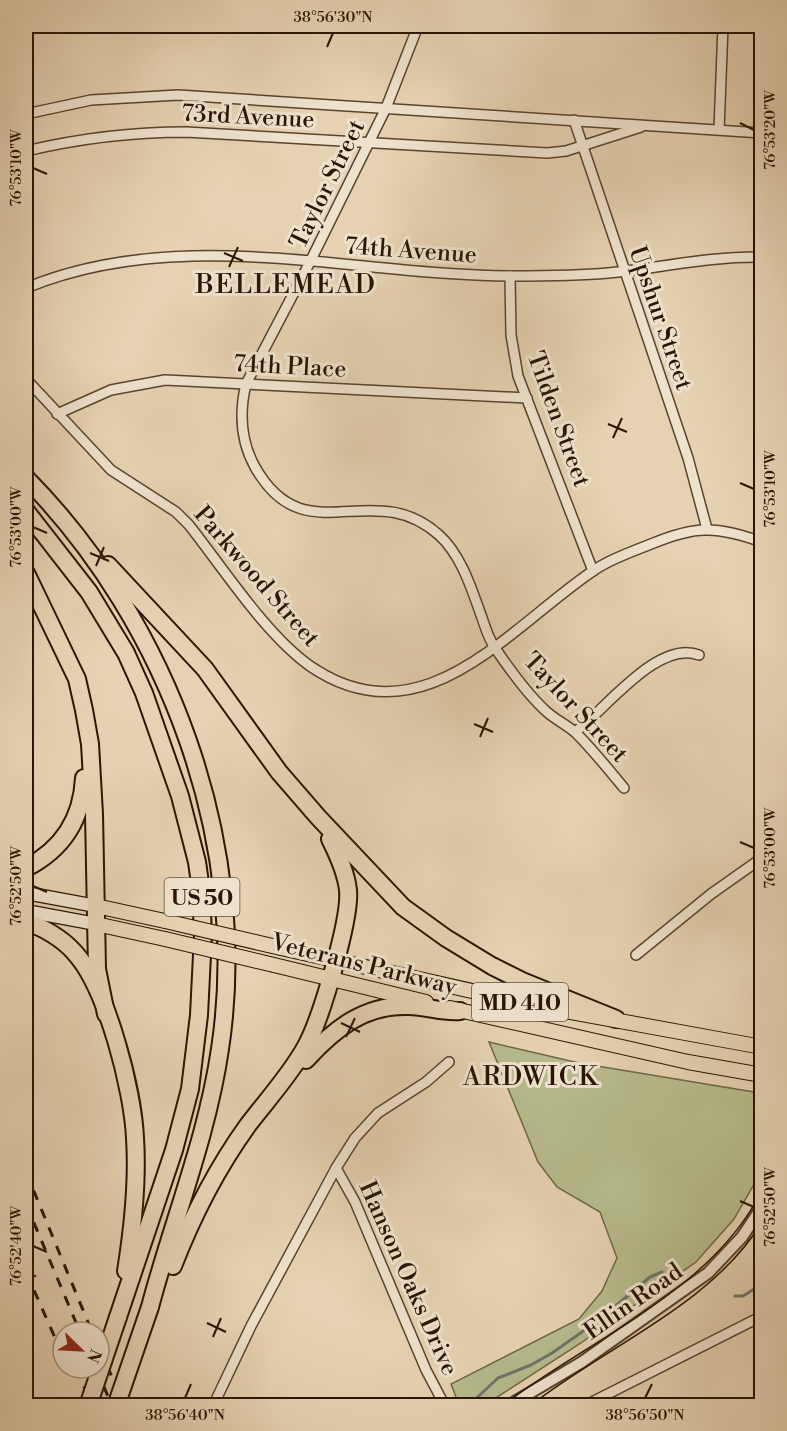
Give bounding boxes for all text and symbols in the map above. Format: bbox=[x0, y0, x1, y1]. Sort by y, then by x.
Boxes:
text: 38°56'30"N bbox=[294, 8, 372, 27]
text: 76°53'20"W bbox=[761, 90, 780, 170]
street label: 73rd Avenue bbox=[181, 99, 315, 135]
street label: Taylor Street bbox=[284, 114, 372, 254]
text: 76°53'10"W bbox=[7, 129, 26, 206]
street label: 74th Avenue bbox=[344, 231, 478, 271]
street label: Upshur Street bbox=[621, 242, 699, 395]
district label: BELLEMEAD bbox=[194, 269, 377, 301]
street label: Tilden Street bbox=[520, 348, 597, 492]
street label: 74th Place bbox=[233, 349, 347, 385]
text: 76°53'10"W bbox=[761, 450, 780, 527]
text: 76°53'00"W bbox=[7, 486, 26, 567]
street label: Parkwood Street bbox=[187, 500, 326, 654]
street label: Taylor Street bbox=[516, 646, 634, 770]
text: 76°53'00"W bbox=[761, 807, 780, 888]
text: 76°52'50"W bbox=[7, 846, 26, 926]
road number: US 50 bbox=[164, 878, 240, 916]
street label: Veterans Parkway bbox=[267, 927, 460, 1003]
road number: MD 410 bbox=[472, 983, 568, 1021]
district label: ARDWICK bbox=[462, 1061, 599, 1093]
text: 76°52'50"W bbox=[761, 1167, 780, 1247]
street label: Hanson Oaks Drive bbox=[352, 1176, 464, 1380]
text: 76°52'40"W bbox=[7, 1206, 26, 1286]
street label: Ellin Road bbox=[578, 1257, 689, 1347]
north arrow bbox=[51, 1320, 111, 1380]
text: N bbox=[82, 1346, 105, 1366]
text: 38°56'40"N bbox=[145, 1406, 225, 1425]
text: 38°56'50"N bbox=[606, 1406, 684, 1425]

